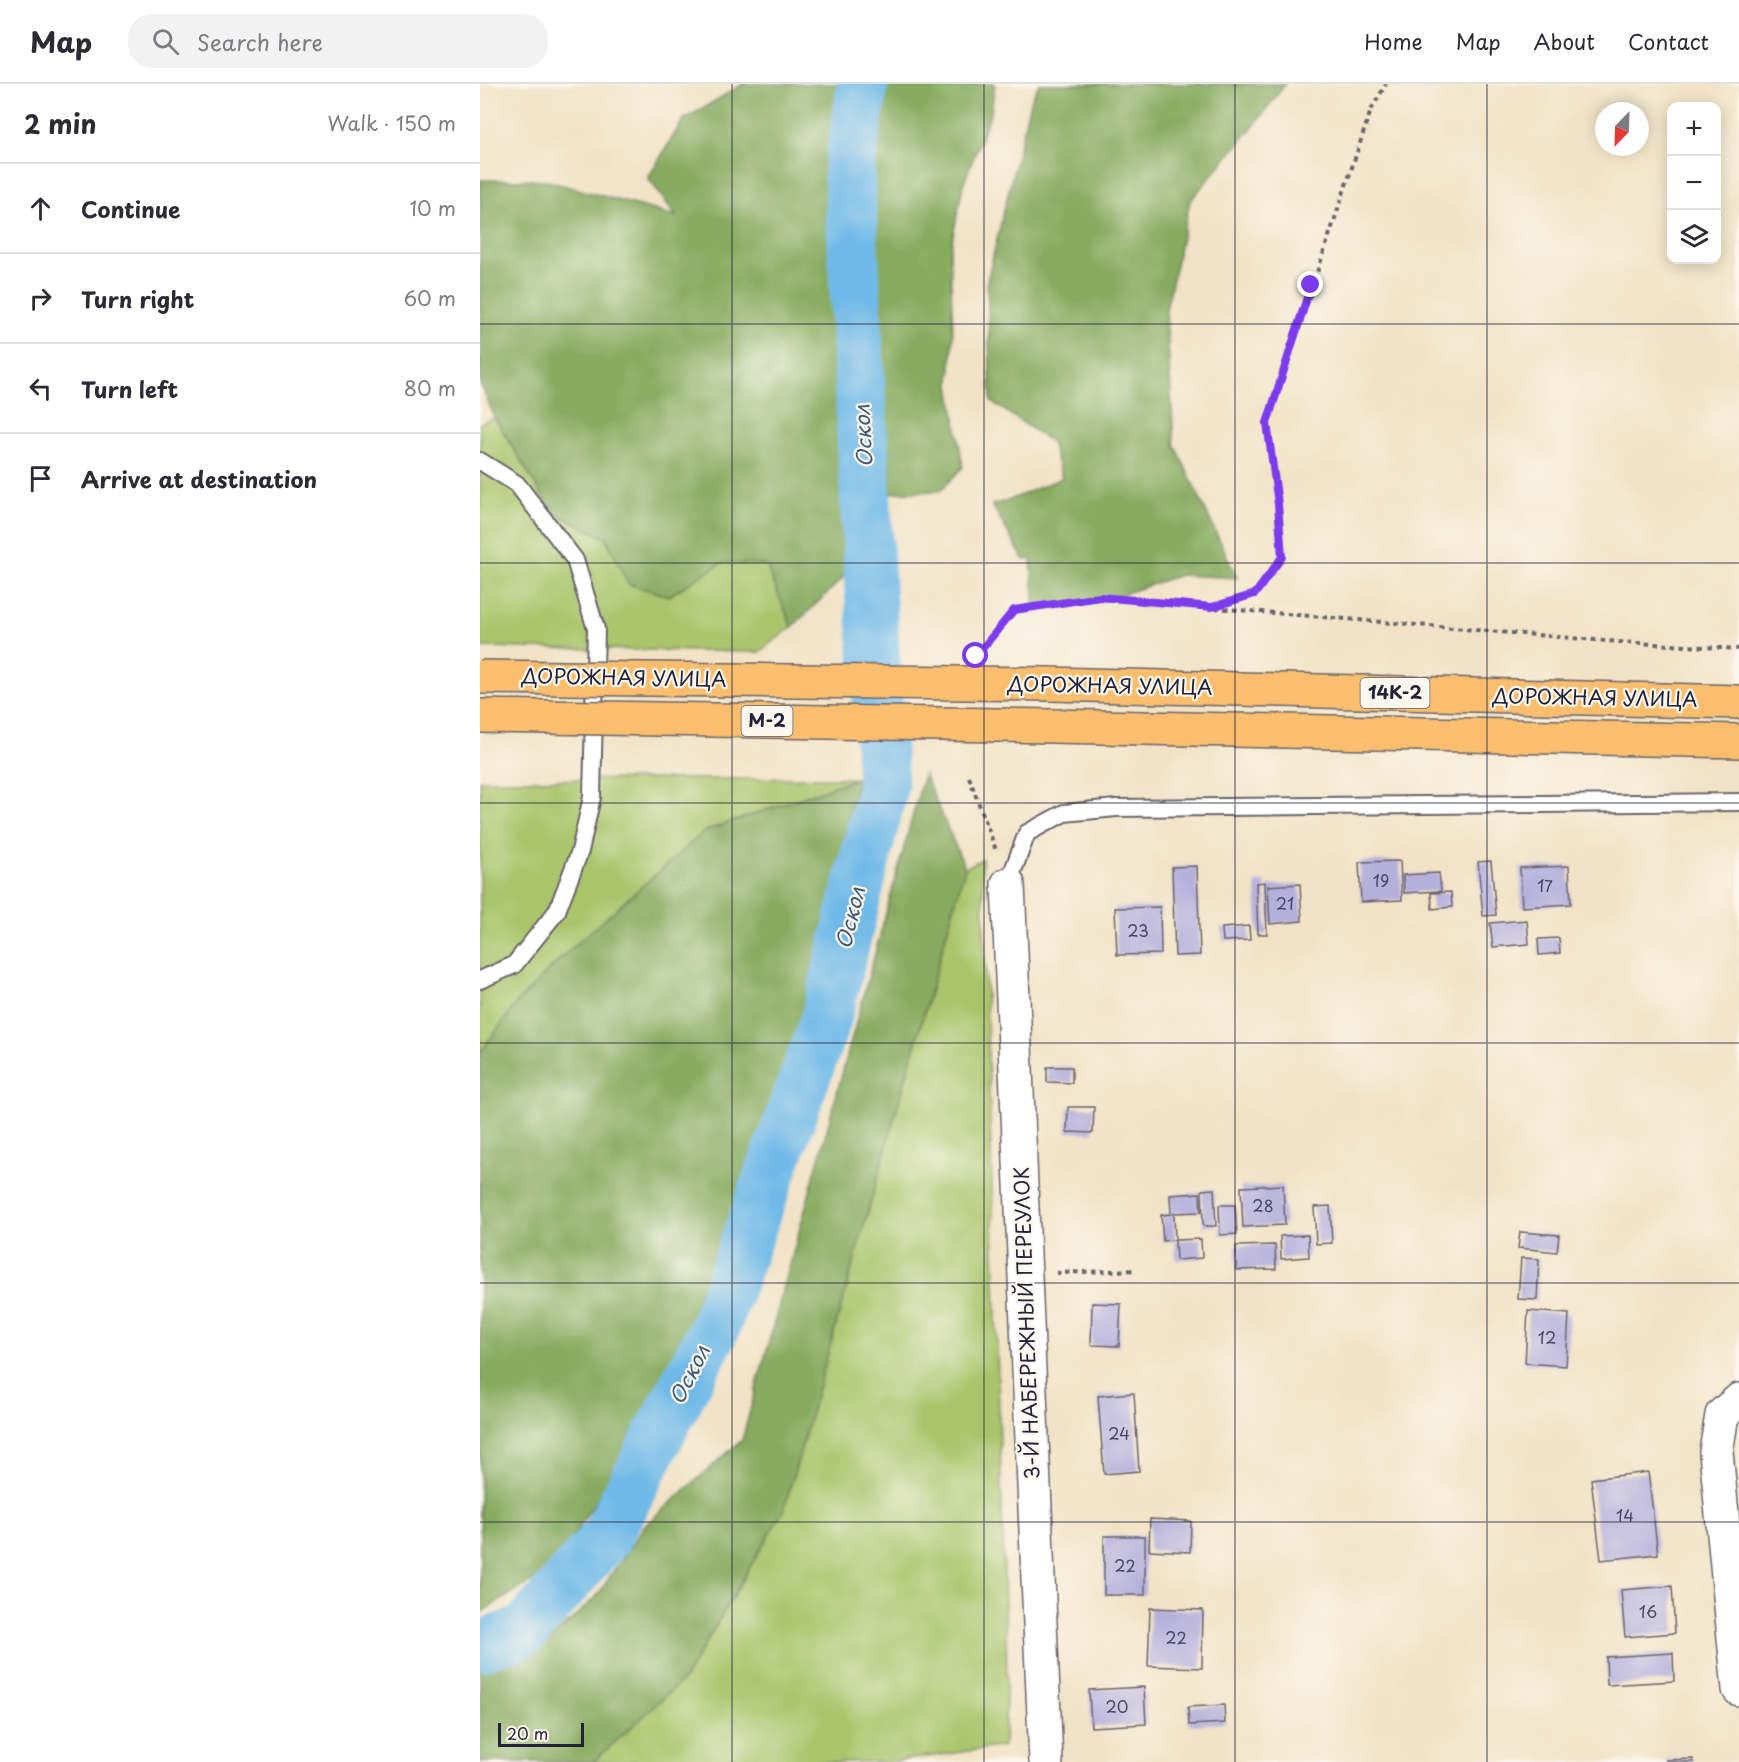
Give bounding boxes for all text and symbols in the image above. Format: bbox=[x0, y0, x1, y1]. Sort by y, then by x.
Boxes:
search box bbox=[128, 14, 548, 68]
text: Map bbox=[30, 20, 92, 63]
icon: search bbox=[149, 25, 182, 58]
text: Search here bbox=[197, 25, 323, 58]
text: Home bbox=[1364, 25, 1423, 57]
text: Map bbox=[1456, 25, 1501, 57]
text: About bbox=[1534, 25, 1595, 57]
text: Contact bbox=[1628, 25, 1709, 57]
north arrow bbox=[1595, 102, 1649, 156]
map controls bbox=[1667, 102, 1721, 264]
button: + bbox=[1667, 102, 1721, 156]
text: 2 min bbox=[24, 104, 97, 143]
text: Walk · 150 m bbox=[327, 108, 456, 138]
button: − bbox=[1667, 156, 1721, 210]
icon: ahead bbox=[24, 192, 57, 225]
text: Continue bbox=[81, 192, 180, 225]
text: 10 m bbox=[409, 193, 456, 223]
button: layers bbox=[1667, 210, 1721, 264]
route end bbox=[1297, 271, 1323, 297]
icon: right bbox=[24, 282, 57, 315]
text: Turn right bbox=[81, 282, 194, 315]
text: 60 m bbox=[404, 283, 456, 313]
icon: left bbox=[24, 372, 57, 405]
text: Turn left bbox=[81, 372, 178, 405]
text: 80 m bbox=[404, 373, 456, 403]
water label: Оскол bbox=[844, 404, 880, 468]
icon: arrive bbox=[24, 462, 57, 495]
text: Arrive at destination bbox=[81, 462, 317, 495]
route start bbox=[962, 642, 988, 668]
street label: ДОРОЖНАЯ УЛИЦА bbox=[520, 660, 727, 694]
street label: ДОРОЖНАЯ УЛИЦА bbox=[1006, 668, 1213, 702]
road number: 14К-2 bbox=[1360, 678, 1430, 708]
street label: ДОРОЖНАЯ УЛИЦА bbox=[1491, 680, 1698, 714]
road number: М-2 bbox=[742, 706, 792, 736]
house number: 19 bbox=[1373, 868, 1389, 892]
house number: 17 bbox=[1537, 873, 1553, 897]
water label: Оскол bbox=[826, 883, 872, 952]
house number: 21 bbox=[1276, 891, 1294, 915]
house number: 23 bbox=[1127, 918, 1149, 942]
street label: 3-Й НАБЕРЕЖНЫЙ ПЕРЕУЛОК bbox=[1006, 1166, 1046, 1480]
house number: 28 bbox=[1252, 1193, 1274, 1217]
house number: 12 bbox=[1538, 1325, 1556, 1349]
water label: Оскол bbox=[660, 1339, 717, 1409]
house number: 24 bbox=[1108, 1421, 1130, 1445]
house number: 14 bbox=[1616, 1503, 1634, 1527]
house number: 22 bbox=[1114, 1553, 1136, 1577]
house number: 16 bbox=[1639, 1599, 1657, 1623]
house number: 22 bbox=[1165, 1625, 1187, 1649]
house number: 20 bbox=[1106, 1694, 1128, 1718]
scale bar bbox=[498, 1720, 584, 1748]
text: 20 m bbox=[507, 1721, 548, 1745]

